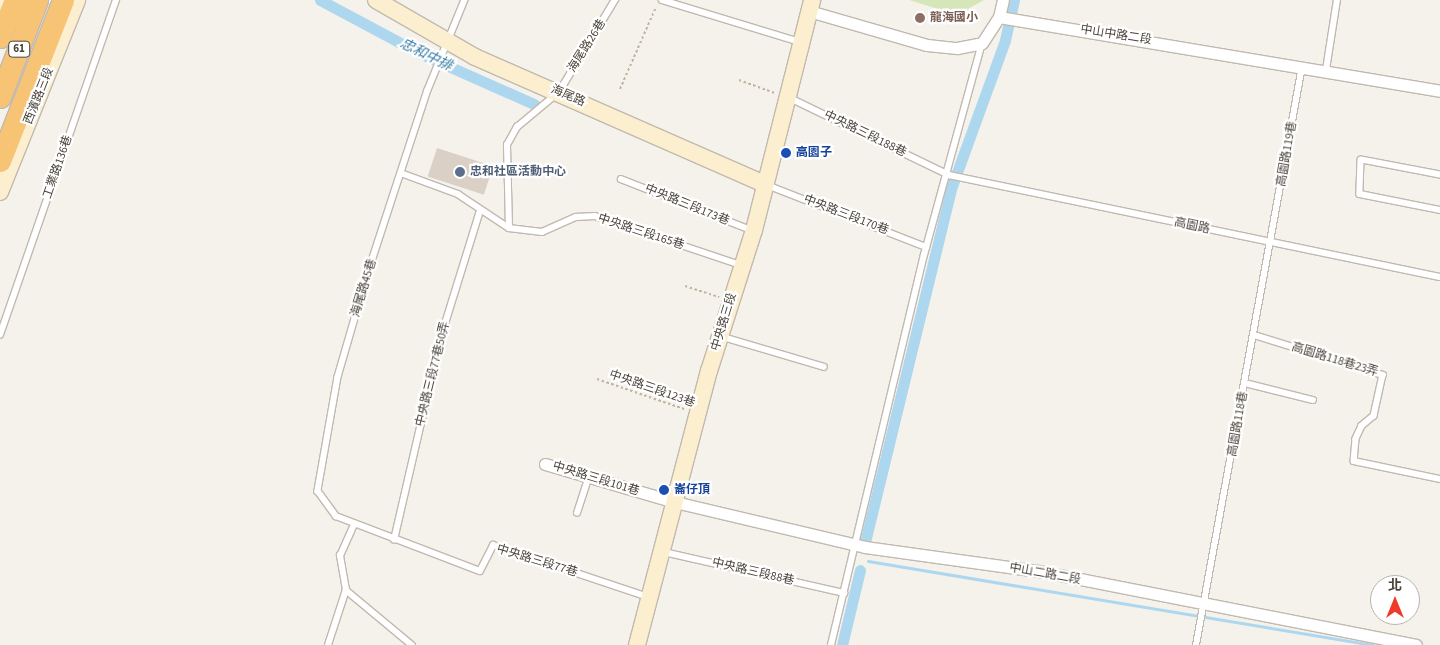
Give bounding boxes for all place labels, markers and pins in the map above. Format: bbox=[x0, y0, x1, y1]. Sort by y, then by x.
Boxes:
place label: 龍海國小 bbox=[930, 11, 978, 25]
marker: 龍海國小 bbox=[914, 12, 926, 24]
place label: 高園子 bbox=[796, 146, 832, 160]
marker: 高園子 bbox=[780, 147, 792, 159]
place label: 忠和社區活動中心 bbox=[470, 165, 566, 179]
marker: 忠和社區活動中心 bbox=[454, 166, 466, 178]
place label: 崙仔頂 bbox=[674, 483, 710, 497]
marker: 崙仔頂 bbox=[658, 484, 670, 496]

